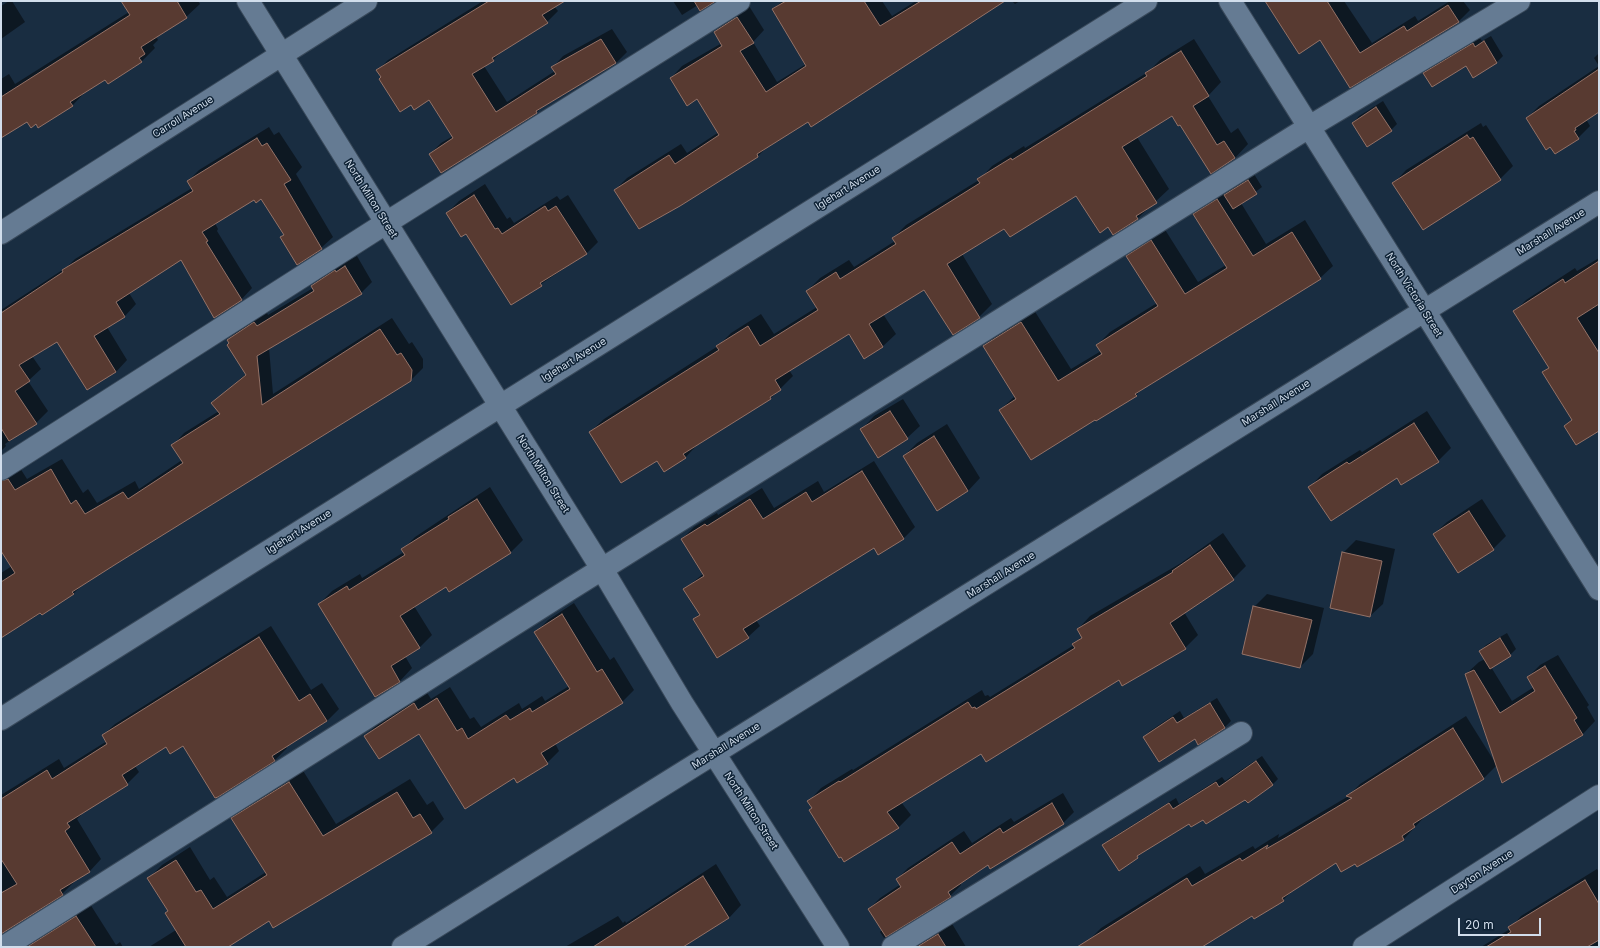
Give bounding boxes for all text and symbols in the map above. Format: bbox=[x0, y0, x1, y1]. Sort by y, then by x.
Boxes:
street label: Carroll Avenue bbox=[150, 94, 216, 140]
street label: North Milton Street bbox=[342, 158, 400, 240]
street label: Iglehart Avenue bbox=[814, 163, 882, 213]
street label: Marshall Avenue bbox=[1515, 206, 1587, 258]
street label: North Victoria Street bbox=[1383, 251, 1445, 339]
street label: Iglehart Avenue bbox=[540, 335, 608, 385]
street label: Marshall Avenue bbox=[1240, 377, 1312, 429]
street label: North Milton Street bbox=[514, 433, 572, 515]
street label: Iglehart Avenue bbox=[265, 507, 333, 557]
street label: Marshall Avenue bbox=[965, 549, 1037, 601]
street label: Marshall Avenue bbox=[690, 720, 762, 772]
street label: North Milton Street bbox=[722, 770, 780, 852]
street label: Dayton Avenue bbox=[1449, 848, 1515, 896]
scale bar bbox=[1460, 910, 1543, 936]
text: 20 m bbox=[1465, 917, 1494, 932]

